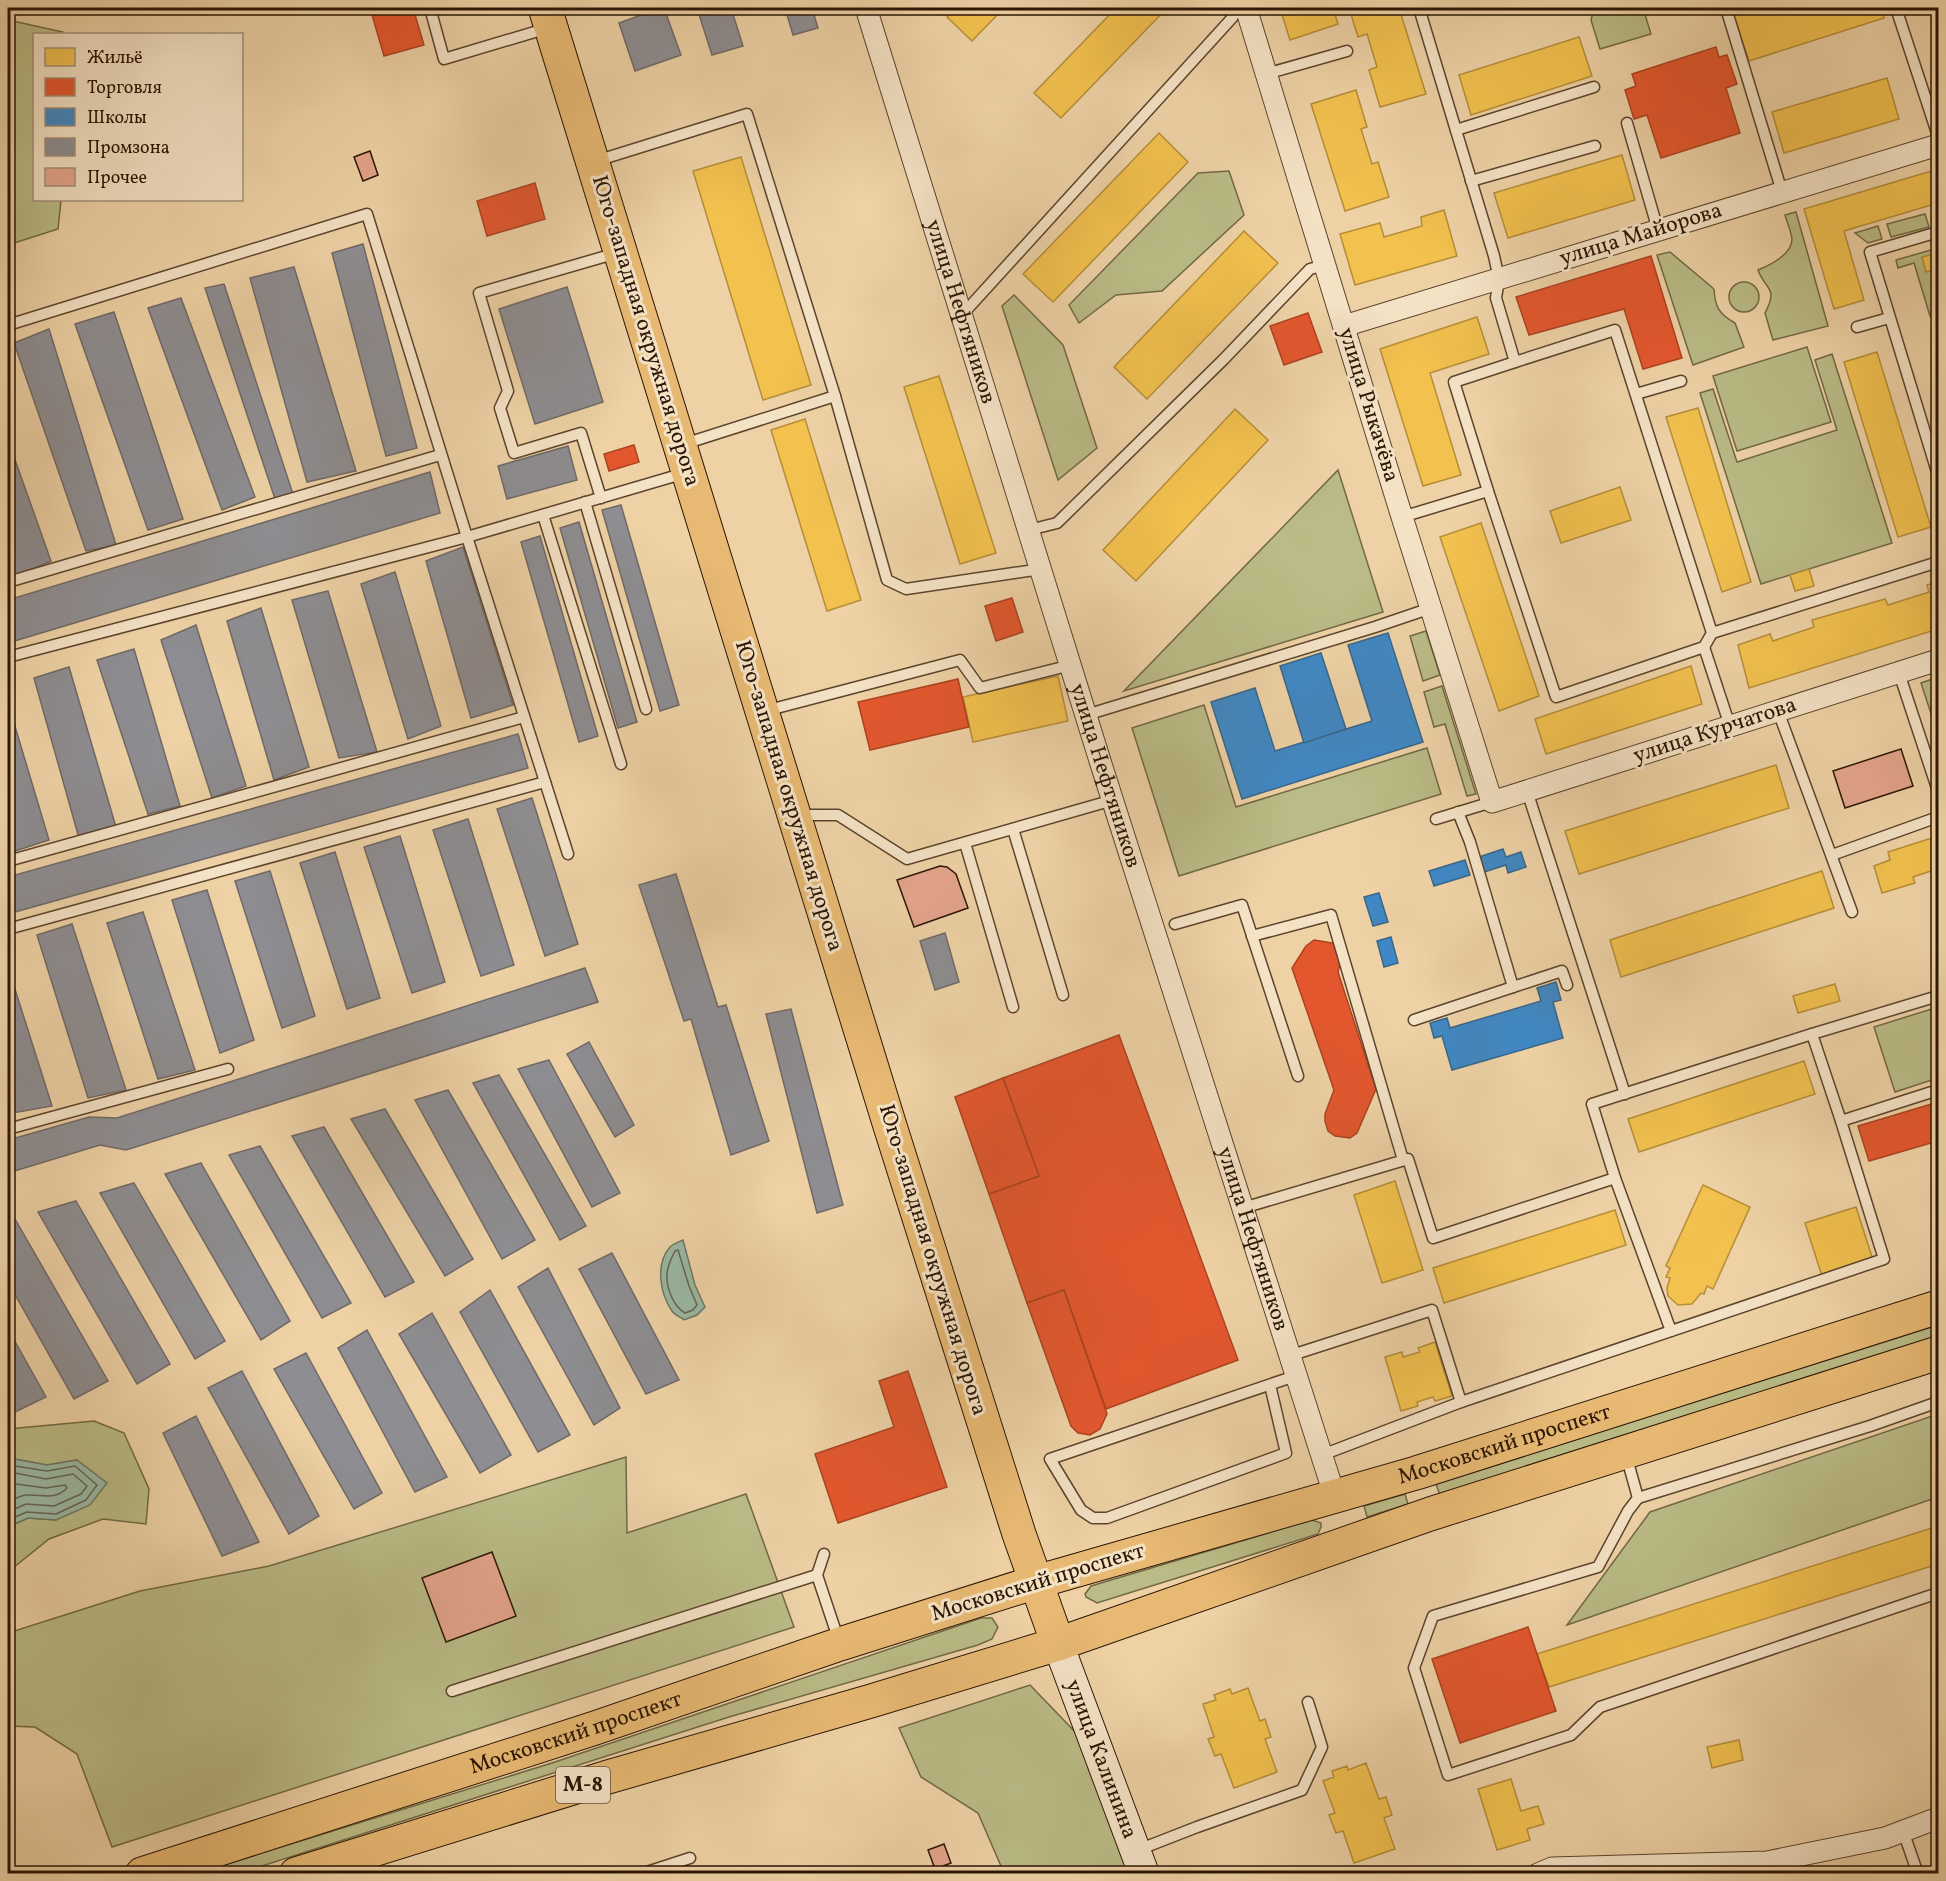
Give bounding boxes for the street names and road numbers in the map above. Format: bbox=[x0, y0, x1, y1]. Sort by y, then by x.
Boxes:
street label: Юго-западная окружная дорога bbox=[583, 172, 707, 490]
street label: улица Майорова bbox=[1556, 196, 1726, 274]
street label: улица Нефтяников bbox=[917, 216, 1004, 408]
street label: улица Рыкачёва bbox=[1330, 324, 1406, 486]
street label: Юго-западная окружная дорога bbox=[726, 637, 850, 955]
street label: улица Нефтяников bbox=[1061, 680, 1149, 872]
street label: улица Курчатова bbox=[1629, 690, 1801, 772]
street label: Юго-западная окружная дорога bbox=[870, 1101, 994, 1419]
street label: улица Нефтяников bbox=[1209, 1143, 1296, 1335]
street label: Московский проспект bbox=[1394, 1397, 1615, 1493]
street label: Московский проспект bbox=[928, 1536, 1148, 1630]
street label: улица Калинина bbox=[1057, 1675, 1145, 1843]
street label: Московский проспект bbox=[466, 1684, 686, 1783]
road number: М-8 bbox=[556, 1767, 610, 1803]

